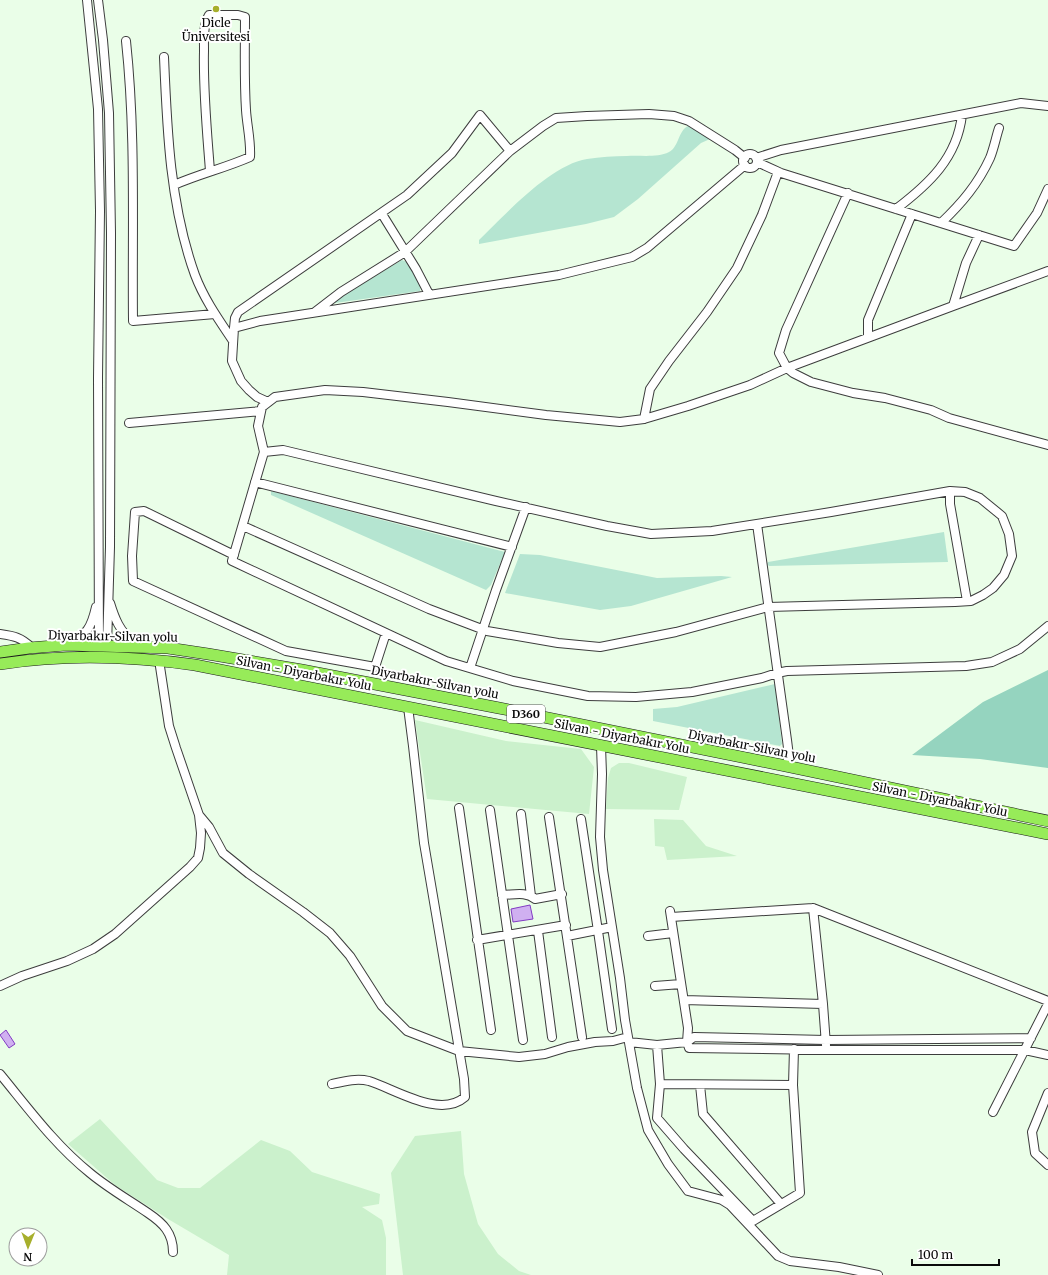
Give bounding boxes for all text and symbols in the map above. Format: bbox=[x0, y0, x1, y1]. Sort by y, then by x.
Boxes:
marker: Dicle Üniversitesi bbox=[211, 4, 221, 14]
place label: Dicle Üniversitesi bbox=[182, 15, 250, 44]
street label: Diyarbakır-Silvan yolu bbox=[48, 627, 178, 645]
street label: Silvan - Diyarbakır Yolu bbox=[235, 653, 373, 694]
street label: Diyarbakır-Silvan yolu bbox=[370, 662, 501, 702]
road number: D360 bbox=[507, 705, 545, 723]
street label: Silvan - Diyarbakır Yolu bbox=[553, 716, 691, 757]
street label: Diyarbakır-Silvan yolu bbox=[687, 726, 818, 766]
street label: Silvan - Diyarbakır Yolu bbox=[871, 779, 1009, 820]
north arrow bbox=[8, 1227, 48, 1267]
scale bar bbox=[912, 1241, 999, 1267]
text: 100 m bbox=[918, 1247, 953, 1262]
text: N bbox=[23, 1250, 32, 1264]

